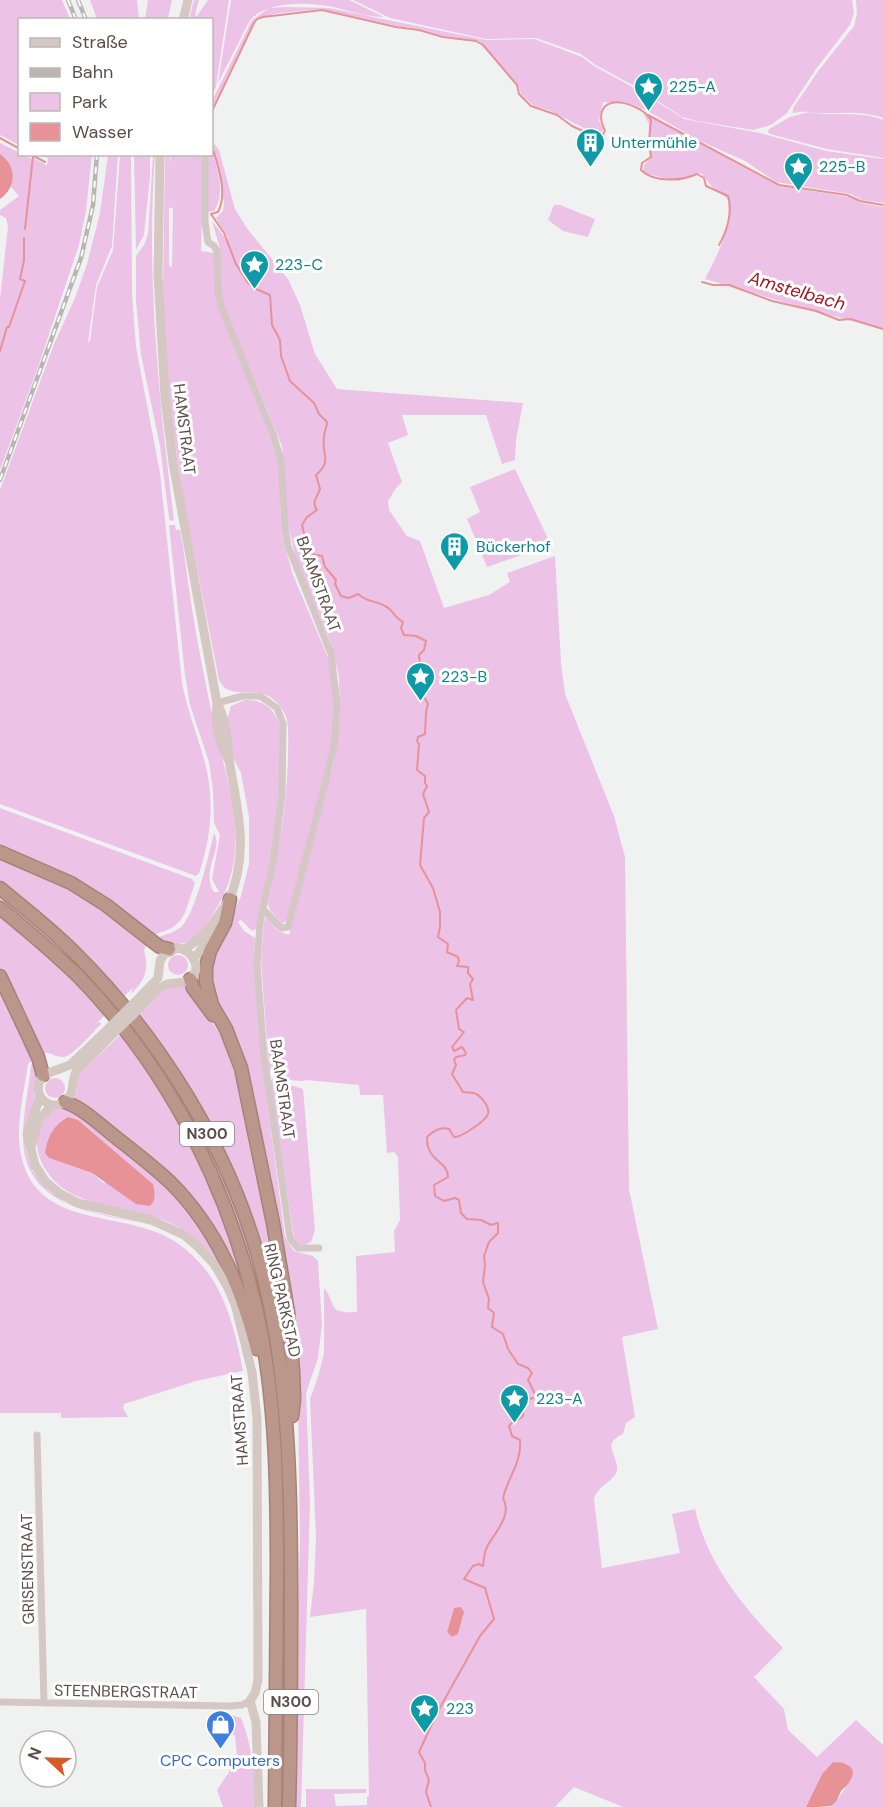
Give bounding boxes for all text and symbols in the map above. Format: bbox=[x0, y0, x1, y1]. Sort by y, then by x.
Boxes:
legend bbox=[18, 18, 213, 156]
text: Straße bbox=[72, 30, 128, 54]
text: Bahn bbox=[72, 60, 113, 84]
place icon: 225-A bbox=[632, 70, 664, 112]
place label: 225-A bbox=[669, 76, 716, 97]
text: Park bbox=[72, 90, 108, 114]
text: Wasser bbox=[72, 120, 134, 144]
building icon: Untermühle bbox=[574, 126, 606, 168]
place label: Untermühle bbox=[611, 132, 697, 153]
place icon: 225-B bbox=[782, 150, 814, 192]
place label: 225-B bbox=[819, 156, 866, 177]
place icon: 223-C bbox=[238, 248, 270, 290]
place label: 223-C bbox=[275, 254, 323, 275]
water label: Amstelbach bbox=[745, 265, 848, 316]
street label: HAMSTRAAT bbox=[169, 382, 200, 476]
building icon: Bückerhof bbox=[439, 530, 471, 572]
street label: BAAMSTRAAT bbox=[291, 533, 346, 635]
place label: Bückerhof bbox=[476, 536, 551, 557]
place icon: 223-B bbox=[404, 660, 436, 702]
place label: 223-B bbox=[441, 666, 487, 687]
street label: BAAMSTRAAT bbox=[265, 1038, 300, 1140]
road number: N300 bbox=[180, 1122, 234, 1146]
street label: RING PARKSTAD bbox=[259, 1241, 306, 1359]
street label: HAMSTRAAT bbox=[226, 1374, 253, 1466]
place icon: 223-A bbox=[499, 1382, 531, 1424]
place label: 223-A bbox=[536, 1388, 583, 1409]
street label: GRISENSTRAAT bbox=[16, 1513, 39, 1625]
street label: STEENBERGSTRAAT bbox=[54, 1680, 198, 1703]
road number: N300 bbox=[264, 1690, 318, 1714]
place icon: 223 bbox=[409, 1692, 441, 1734]
place label: 223 bbox=[446, 1698, 474, 1719]
shop icon: CPC Computers bbox=[204, 1708, 236, 1750]
north arrow bbox=[18, 1729, 78, 1789]
text: N bbox=[23, 1744, 46, 1763]
place label: CPC Computers bbox=[160, 1750, 280, 1771]

